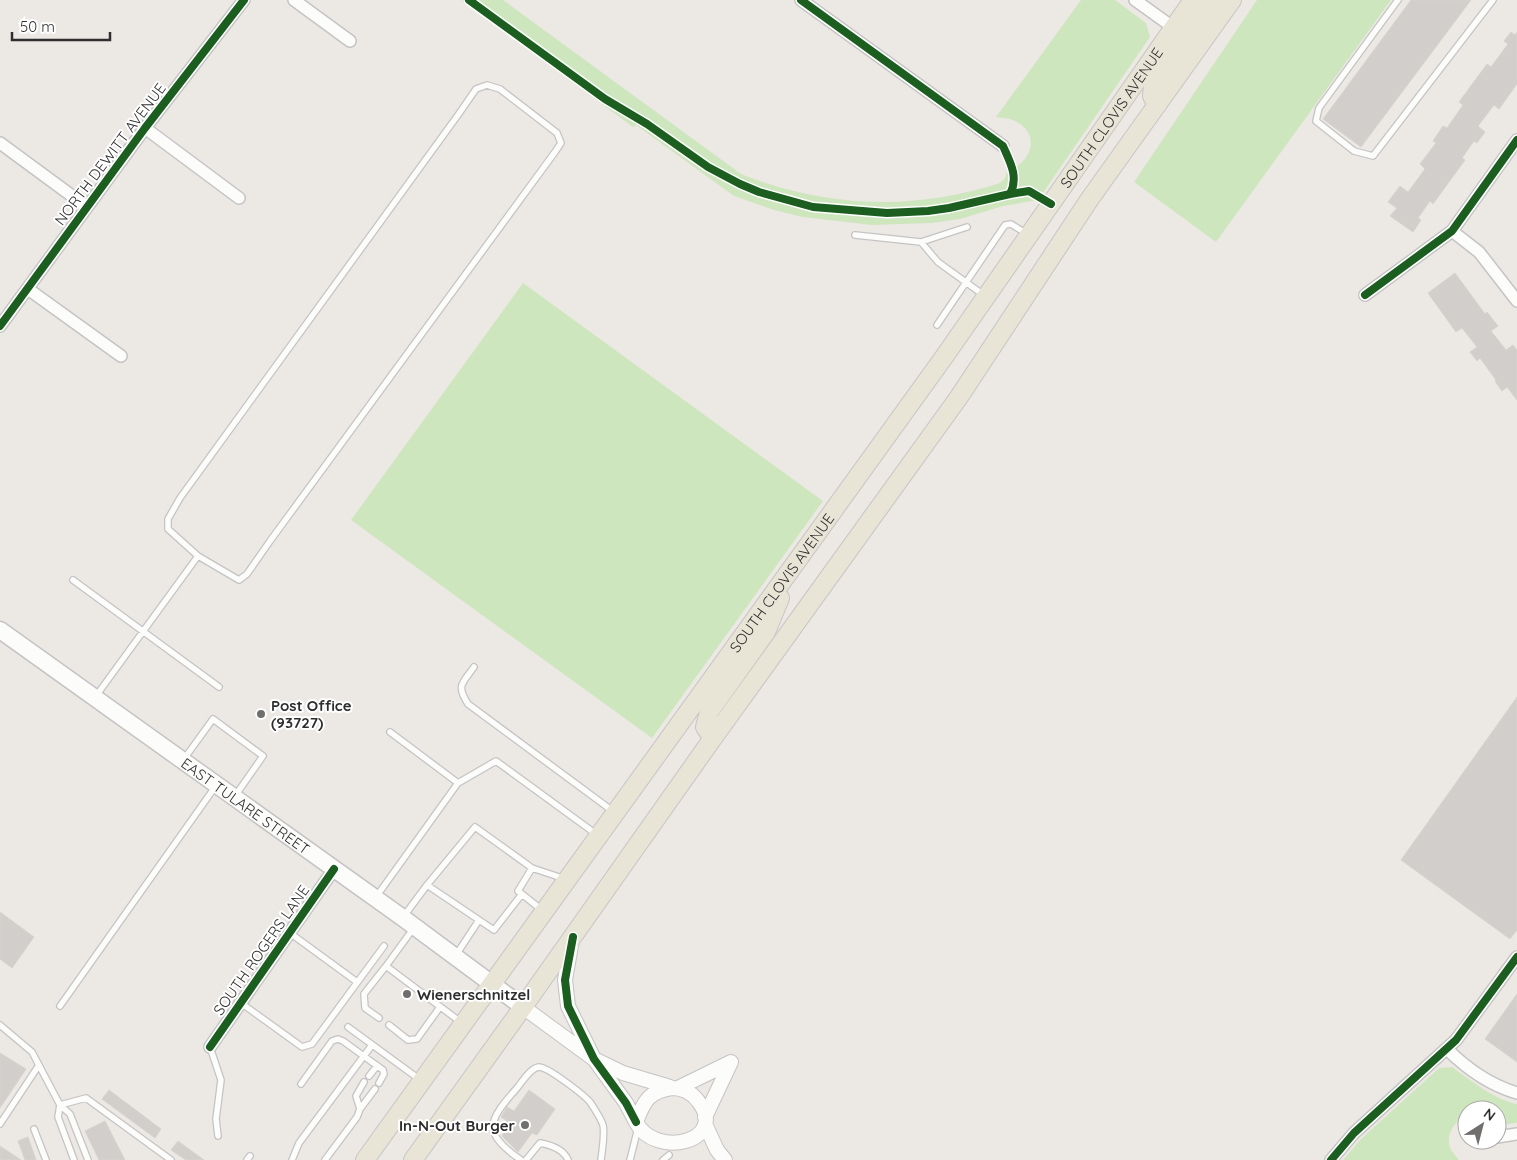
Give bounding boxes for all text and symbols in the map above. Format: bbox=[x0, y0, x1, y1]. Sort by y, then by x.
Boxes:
scale bar bbox=[12, 10, 110, 42]
text: 50 m bbox=[20, 17, 55, 36]
street label: SOUTH CLOVIS AVENUE bbox=[1056, 44, 1167, 191]
street label: NORTH DEWITT AVENUE bbox=[50, 79, 170, 229]
street label: SOUTH CLOVIS AVENUE bbox=[725, 509, 838, 656]
place label: Post Office (93727) bbox=[271, 696, 352, 732]
marker: Post Office (93727) bbox=[255, 708, 267, 720]
street label: EAST TULARE STREET bbox=[178, 753, 314, 858]
street label: SOUTH ROGERS LANE bbox=[209, 881, 313, 1019]
place label: Wienerschnitzel bbox=[417, 985, 530, 1004]
marker: Wienerschnitzel bbox=[401, 988, 413, 1000]
north arrow bbox=[1457, 1100, 1507, 1150]
text: N bbox=[1480, 1104, 1499, 1125]
place label: In-N-Out Burger bbox=[399, 1116, 515, 1135]
marker: In-N-Out Burger bbox=[519, 1119, 531, 1131]

